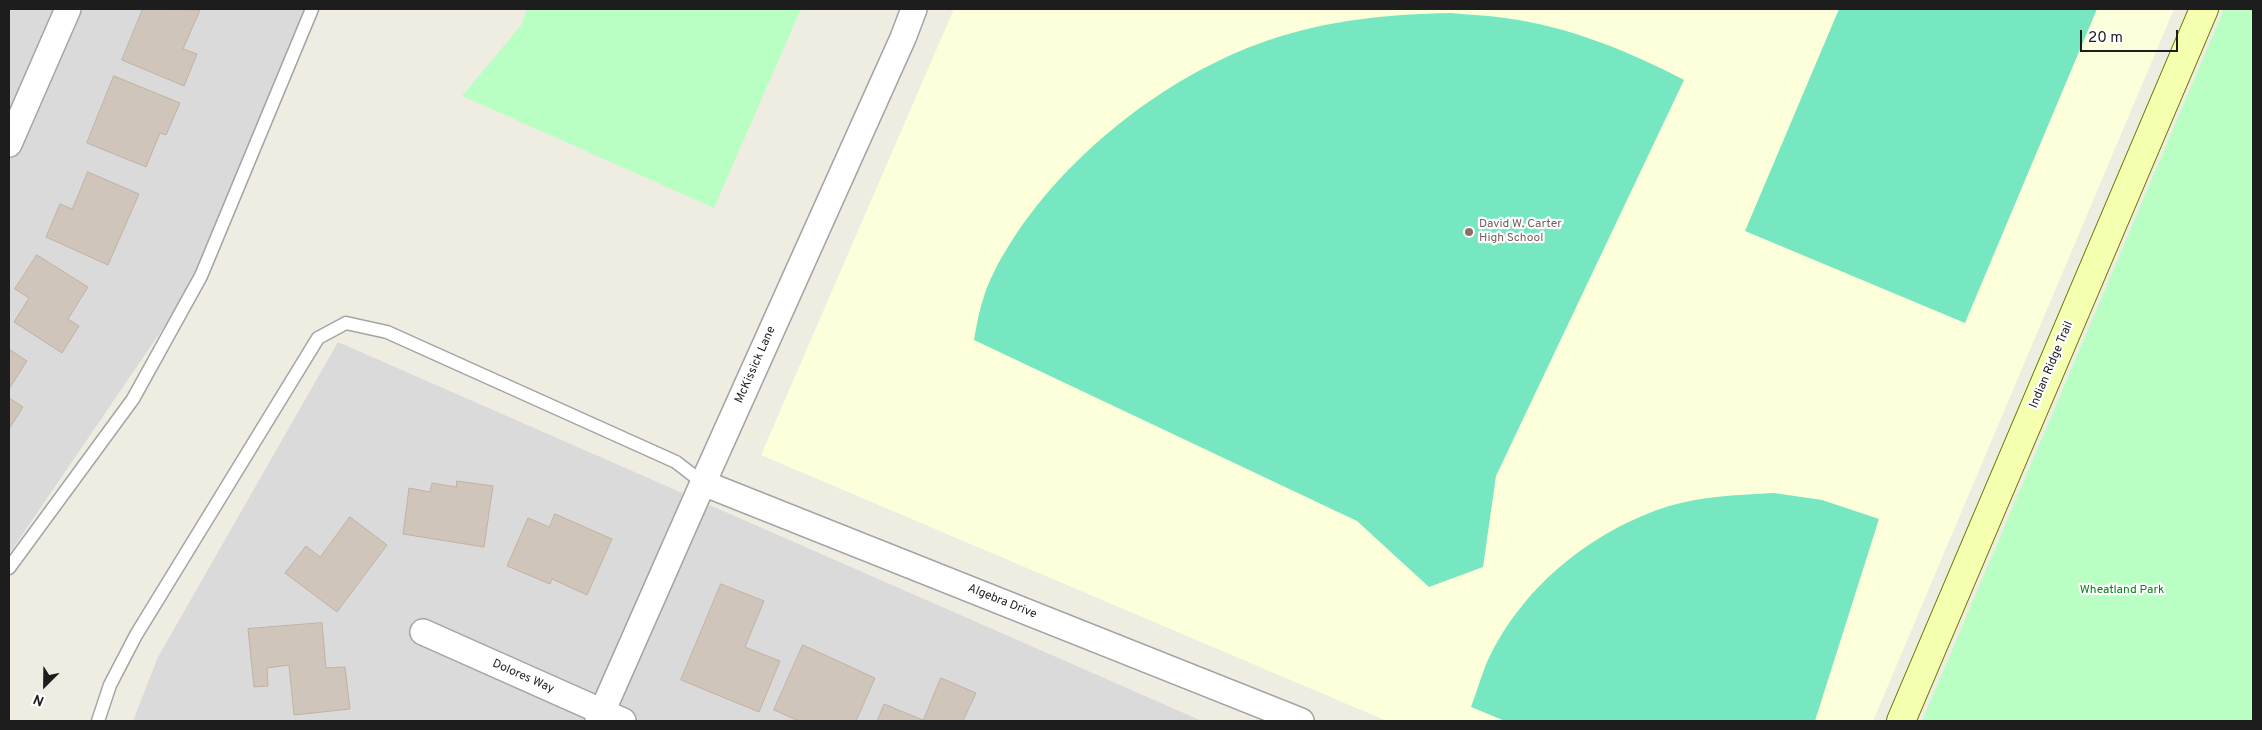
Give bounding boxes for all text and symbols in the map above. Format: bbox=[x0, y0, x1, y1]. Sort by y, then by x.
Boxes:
scale bar bbox=[2082, 20, 2180, 52]
text: 20 m bbox=[2088, 29, 2123, 48]
place label: David W. Carter High School bbox=[1479, 218, 1562, 246]
marker: David W. Carter High School bbox=[1463, 226, 1475, 238]
street label: Indian Ridge Trail bbox=[2027, 319, 2077, 411]
street label: McKissick Lane bbox=[733, 324, 779, 406]
street label: Algebra Drive bbox=[965, 582, 1039, 622]
park label: Wheatland Park bbox=[2080, 584, 2164, 598]
street label: Dolores Way bbox=[490, 657, 556, 697]
north arrow bbox=[20, 660, 70, 710]
text: N bbox=[31, 689, 47, 709]

